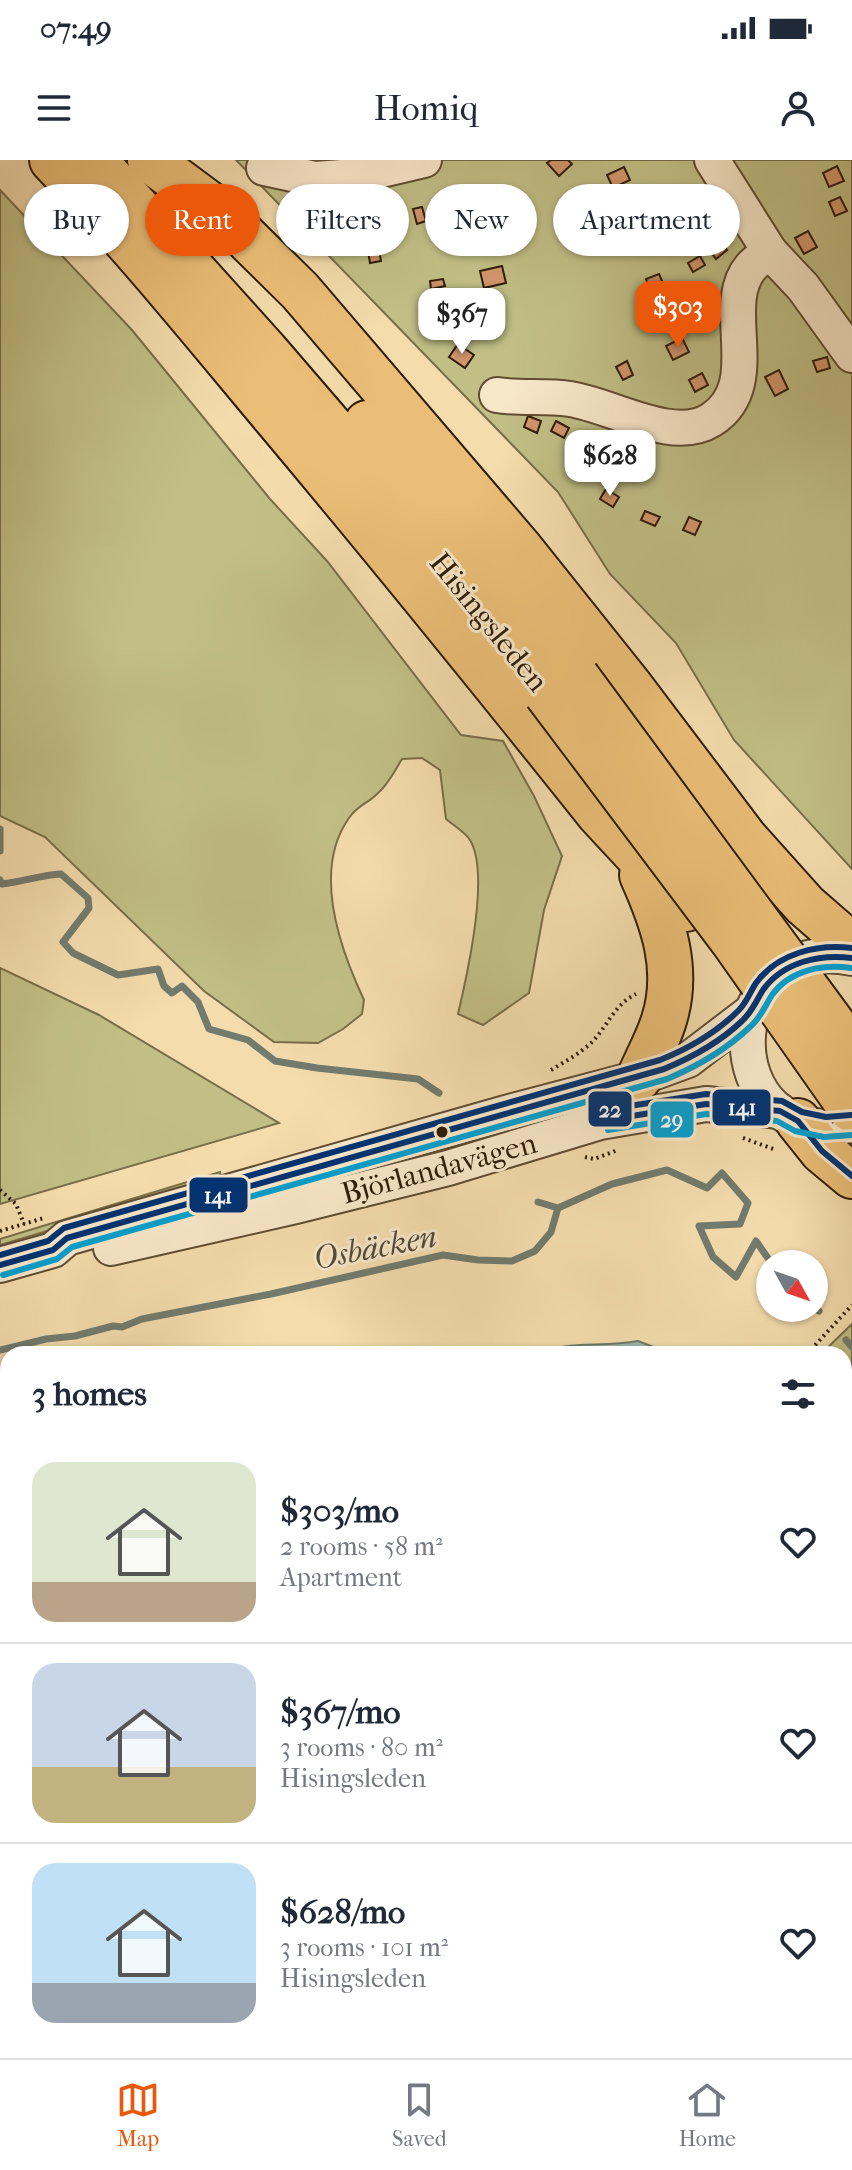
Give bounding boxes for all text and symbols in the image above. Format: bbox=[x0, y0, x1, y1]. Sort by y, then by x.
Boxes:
text: 07:49 bbox=[40, 11, 112, 46]
icon: menu bbox=[32, 86, 76, 130]
icon: person bbox=[776, 86, 820, 130]
text: Homiq bbox=[373, 87, 479, 129]
chip: Buy bbox=[24, 184, 129, 256]
chip: Rent bbox=[145, 184, 260, 256]
chip: Filters bbox=[276, 184, 409, 256]
chip: New bbox=[425, 184, 537, 256]
chip: Apartment bbox=[553, 184, 740, 256]
pin: $303 bbox=[631, 281, 725, 349]
pin: $367 bbox=[415, 288, 509, 356]
text: $303 bbox=[653, 291, 703, 322]
text: $367 bbox=[436, 298, 488, 329]
pin: $628 bbox=[563, 430, 657, 498]
text: $628 bbox=[583, 440, 637, 471]
street label: Hisingsleden bbox=[422, 546, 556, 699]
line badge: 141 bbox=[711, 1088, 772, 1127]
line badge: 22 bbox=[587, 1090, 633, 1128]
text: 141 bbox=[728, 1095, 756, 1121]
text: 22 bbox=[599, 1097, 621, 1123]
line badge: 29 bbox=[649, 1100, 695, 1139]
text: 29 bbox=[661, 1107, 683, 1133]
unlabelled marker bbox=[434, 1124, 450, 1140]
street label: Björlandavägen bbox=[338, 1125, 541, 1211]
line badge: 141 bbox=[188, 1176, 249, 1214]
text: 141 bbox=[204, 1183, 232, 1209]
water label: Osbäcken bbox=[310, 1217, 440, 1278]
north arrow bbox=[756, 1250, 828, 1322]
map controls bbox=[756, 1250, 828, 1322]
icon: filters bbox=[776, 1372, 820, 1416]
text: 3 homes bbox=[32, 1374, 147, 1414]
text: $303/mo bbox=[280, 1491, 399, 1531]
icon: home bbox=[96, 1494, 192, 1590]
icon: heart bbox=[776, 1520, 820, 1564]
text: 2 rooms · 58 m² bbox=[280, 1531, 443, 1562]
text: Apartment bbox=[280, 1562, 402, 1593]
text: $367/mo bbox=[280, 1692, 401, 1732]
icon: home bbox=[96, 1695, 192, 1791]
icon: heart bbox=[776, 1721, 820, 1765]
text: 3 rooms · 80 m² bbox=[280, 1732, 443, 1763]
text: Hisingsleden bbox=[280, 1763, 426, 1794]
text: $628/mo bbox=[280, 1892, 405, 1932]
icon: home bbox=[96, 1895, 192, 1991]
icon: heart bbox=[776, 1921, 820, 1965]
text: 3 rooms · 101 m² bbox=[280, 1932, 448, 1963]
text: Hisingsleden bbox=[280, 1963, 426, 1994]
tab: Map bbox=[116, 2078, 160, 2152]
tab: Saved bbox=[392, 2078, 447, 2152]
tab: Home bbox=[679, 2078, 736, 2152]

